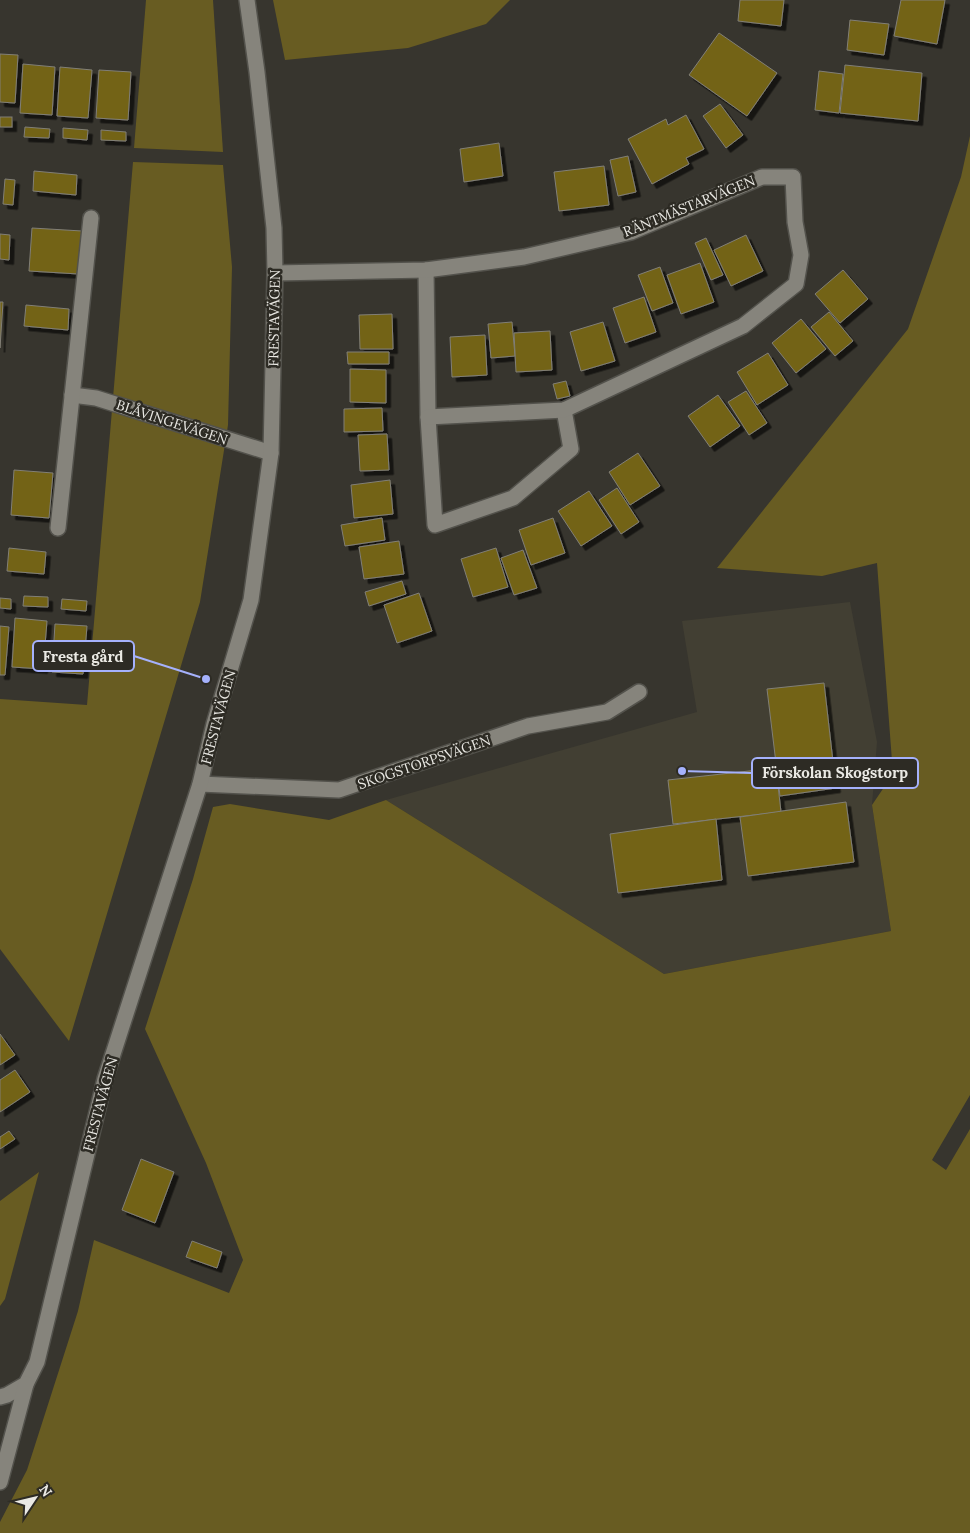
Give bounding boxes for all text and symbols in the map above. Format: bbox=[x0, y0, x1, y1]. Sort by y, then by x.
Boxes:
street label: RÄNTMÄSTARVÄGEN bbox=[620, 171, 758, 241]
street label: FRESTAVÄGEN bbox=[264, 269, 284, 367]
street label: BLÅVINGEVÄGEN bbox=[114, 395, 230, 449]
callout: Fresta gård bbox=[33, 641, 134, 671]
text: Fresta gård bbox=[43, 647, 124, 666]
street label: FRESTAVÄGEN bbox=[197, 667, 239, 766]
street label: SKOGSTORPSVÄGEN bbox=[355, 731, 493, 793]
callout: Förskolan Skogstorp bbox=[752, 758, 918, 788]
text: Förskolan Skogstorp bbox=[762, 763, 908, 782]
street label: FRESTAVÄGEN bbox=[79, 1054, 121, 1153]
north arrow bbox=[10, 1473, 60, 1523]
text: N bbox=[35, 1481, 56, 1500]

